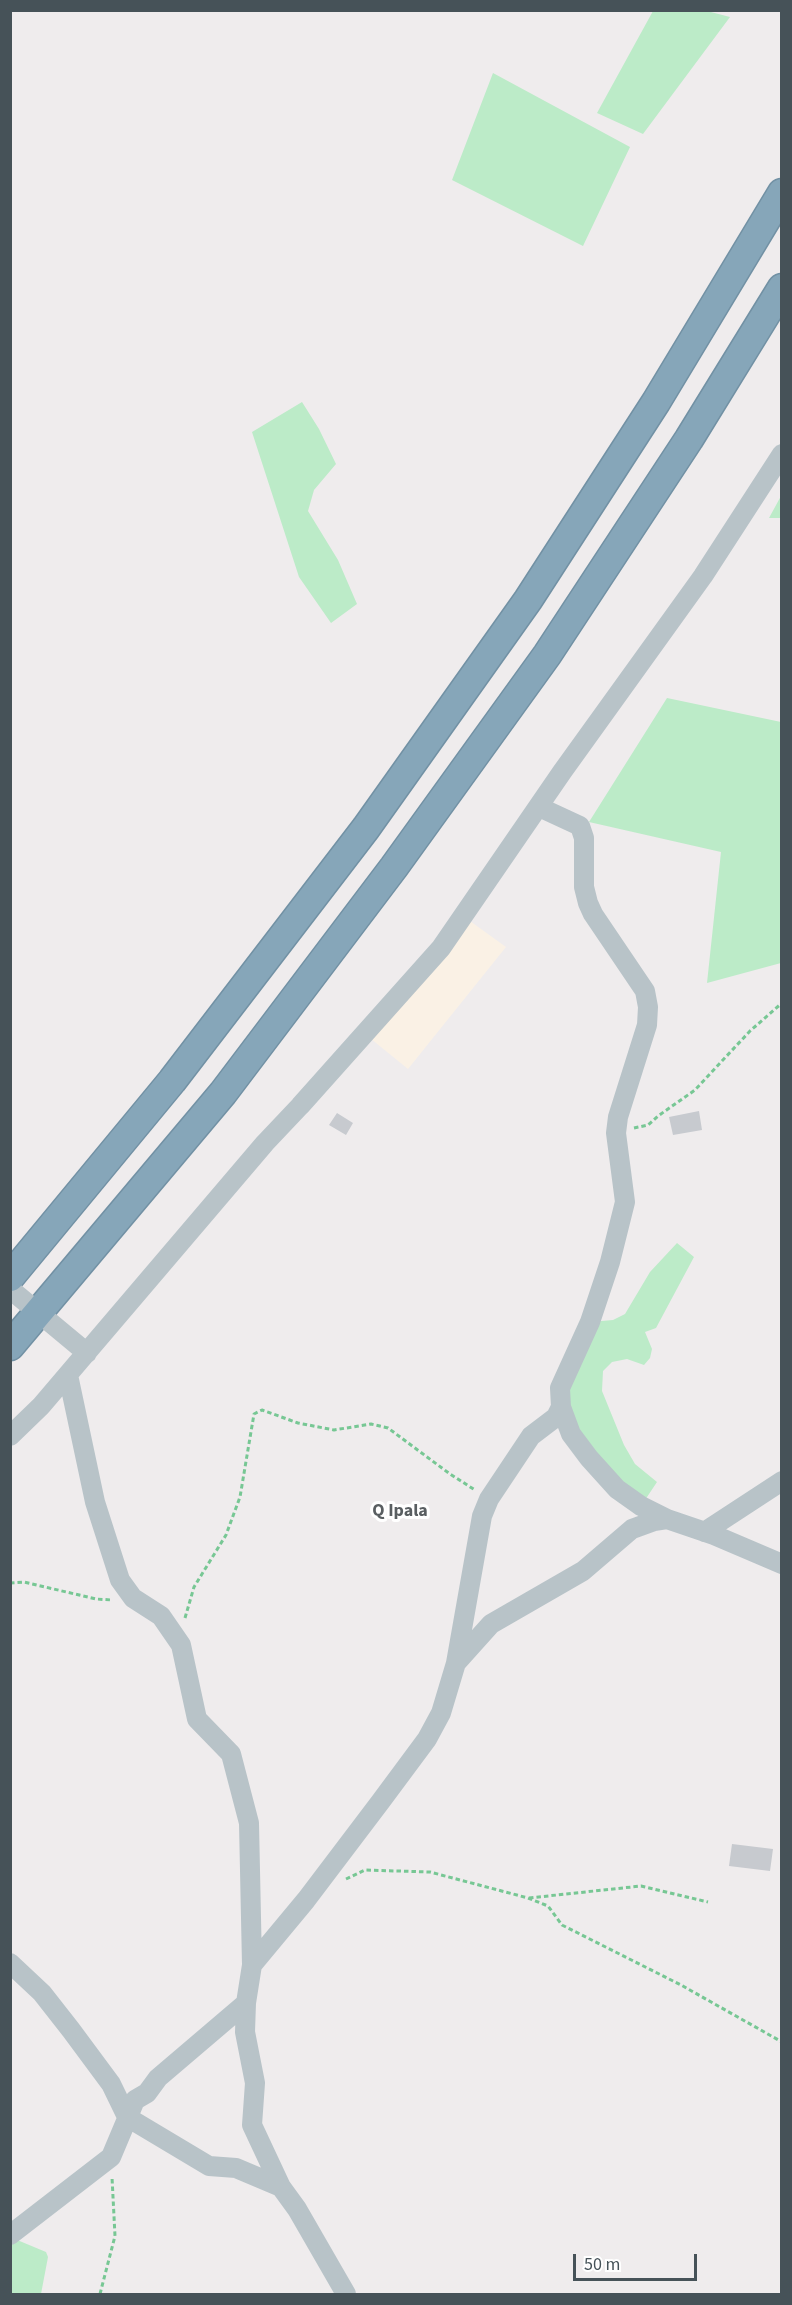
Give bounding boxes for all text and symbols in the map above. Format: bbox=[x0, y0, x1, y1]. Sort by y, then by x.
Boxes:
district label: Q Ipala bbox=[372, 1501, 428, 1523]
scale bar bbox=[576, 2242, 700, 2280]
text: 50 m bbox=[584, 2252, 620, 2277]

